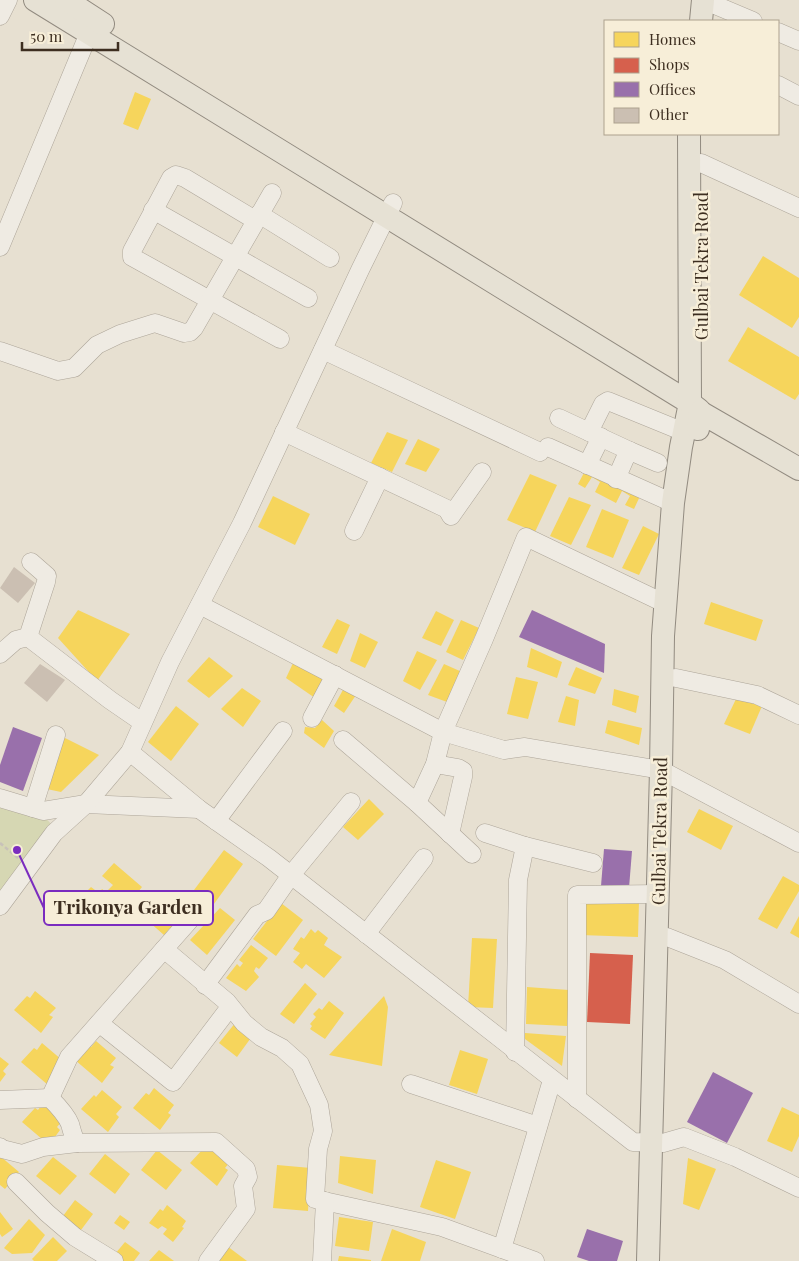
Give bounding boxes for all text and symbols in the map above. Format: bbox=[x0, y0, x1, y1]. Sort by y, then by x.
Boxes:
scale bar bbox=[22, 20, 119, 52]
legend bbox=[604, 20, 779, 135]
text: 50 m bbox=[30, 26, 63, 46]
text: Homes bbox=[649, 29, 696, 49]
text: Shops bbox=[649, 54, 690, 74]
text: Offices bbox=[649, 79, 696, 99]
text: Other bbox=[649, 104, 689, 124]
street label: Gulbai Tekra Road bbox=[689, 191, 713, 340]
street label: Gulbai Tekra Road bbox=[646, 756, 672, 905]
callout: Trikonya Garden bbox=[44, 891, 213, 925]
text: Trikonya Garden bbox=[53, 893, 203, 919]

